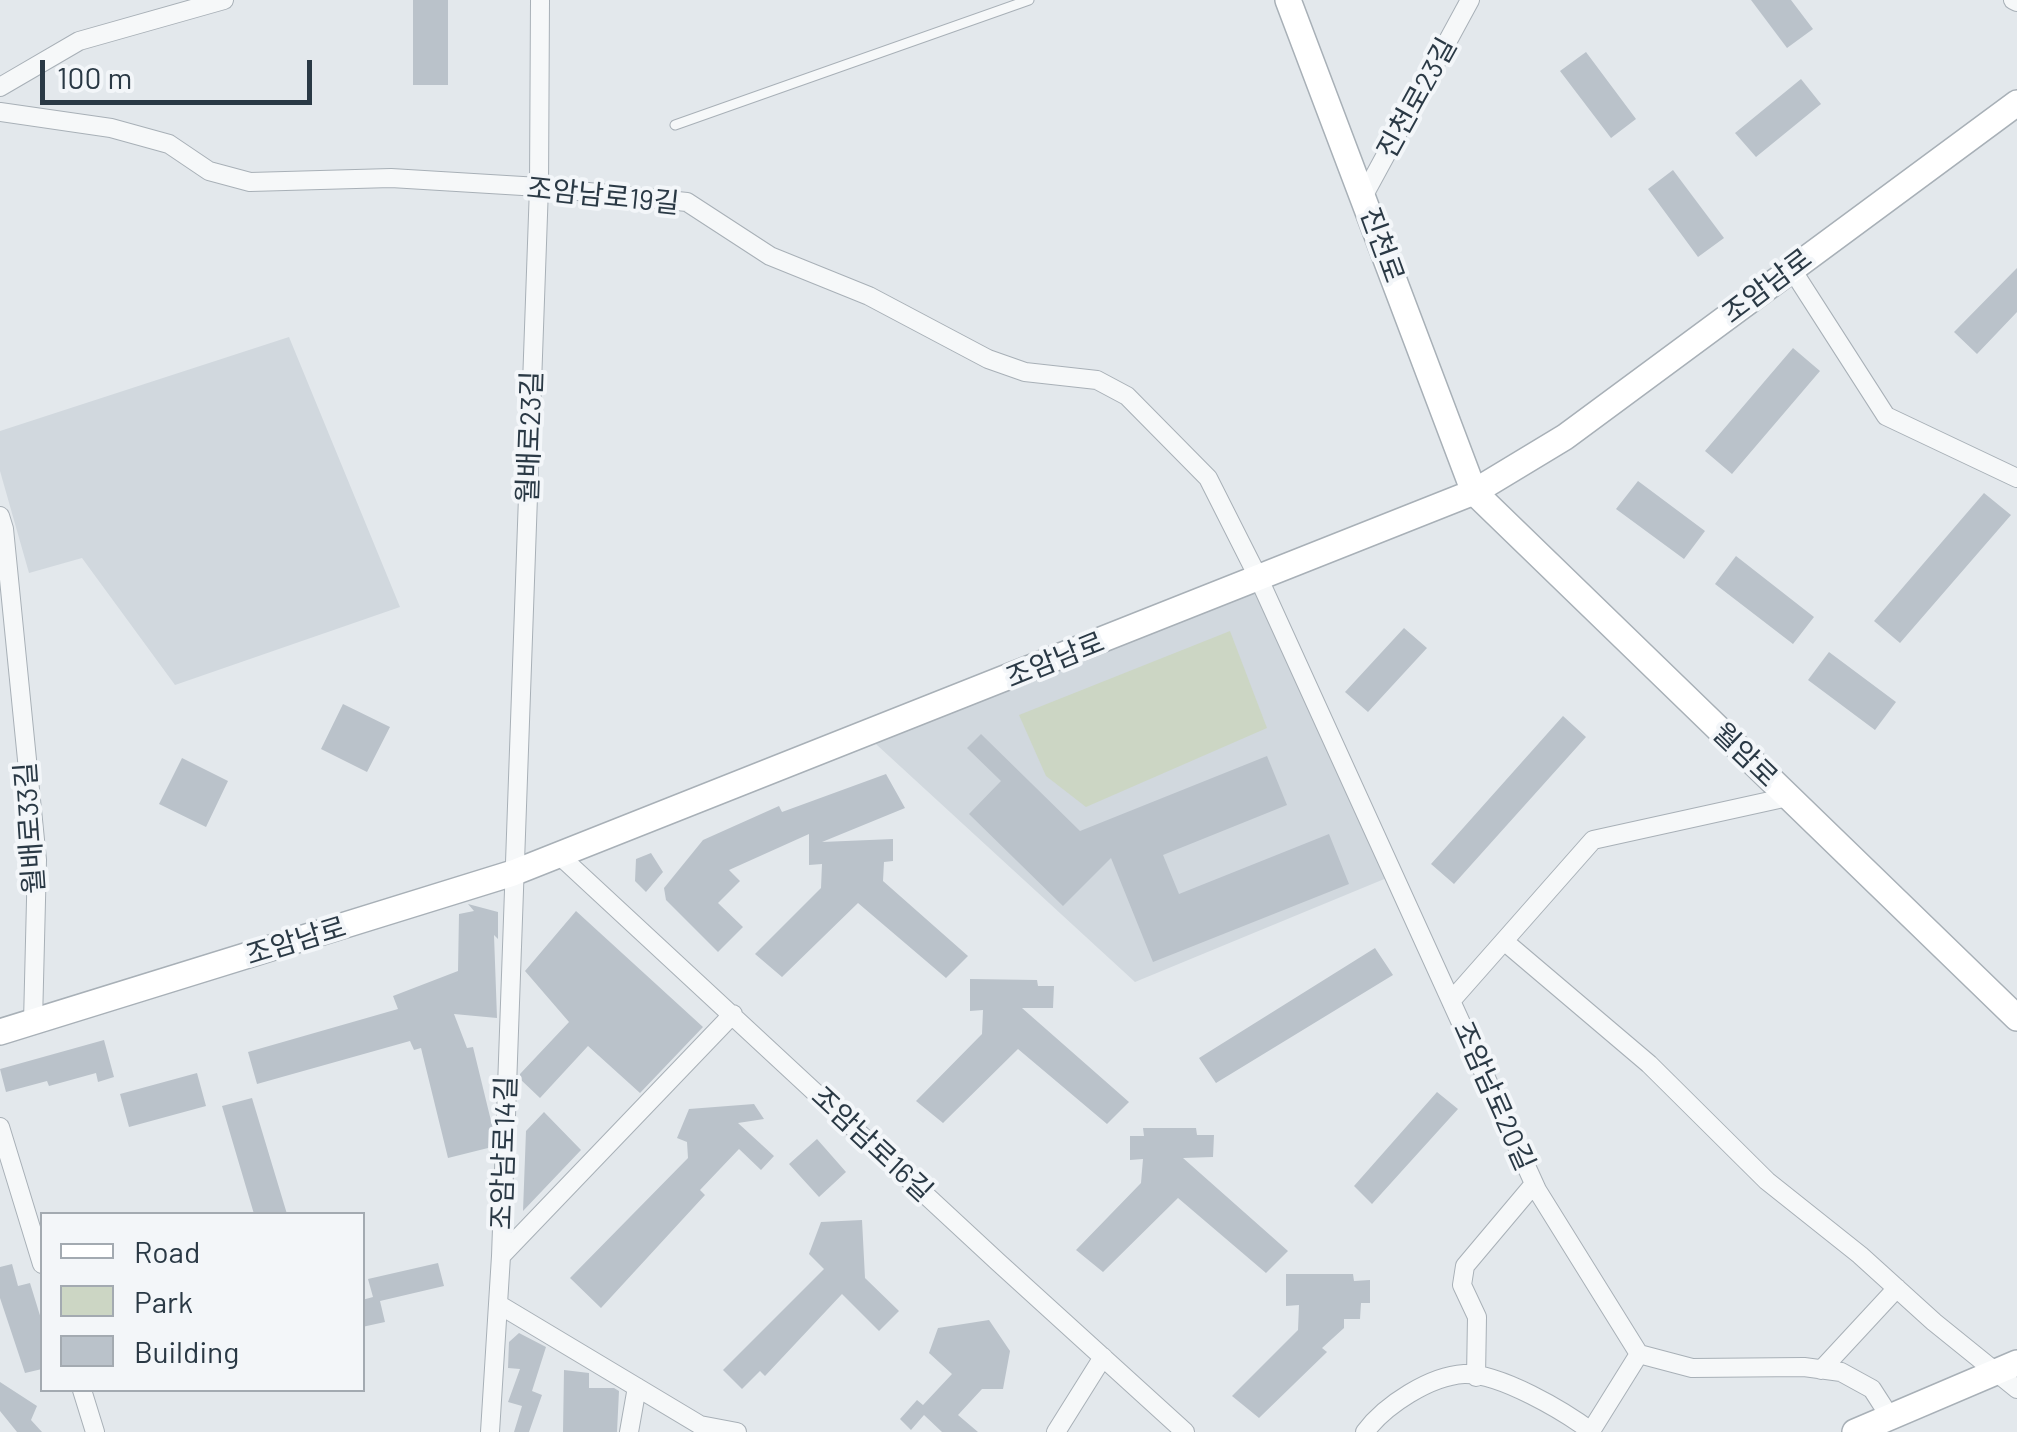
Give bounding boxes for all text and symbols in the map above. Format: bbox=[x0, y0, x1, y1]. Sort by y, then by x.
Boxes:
street label: 진천로23길 bbox=[1370, 32, 1464, 164]
scale bar bbox=[45, 40, 318, 102]
text: 100 m bbox=[57, 59, 132, 95]
street label: 조암남로19길 bbox=[525, 171, 681, 221]
street label: 진천로 bbox=[1353, 203, 1411, 287]
street label: 조암남로 bbox=[1716, 242, 1818, 330]
street label: 월배로23길 bbox=[511, 370, 549, 504]
street label: 조암남로 bbox=[1001, 625, 1109, 695]
street label: 월암로 bbox=[1706, 716, 1784, 794]
street label: 월배로33길 bbox=[9, 761, 51, 895]
street label: 조암남로 bbox=[242, 910, 350, 972]
street label: 조암남로20길 bbox=[1446, 1016, 1542, 1176]
street label: 조암남로14길 bbox=[485, 1075, 523, 1231]
street label: 조암남로16길 bbox=[805, 1080, 939, 1208]
legend bbox=[40, 1212, 365, 1392]
text: Road bbox=[134, 1233, 200, 1269]
text: Park bbox=[134, 1283, 193, 1319]
text: Building bbox=[134, 1333, 239, 1369]

